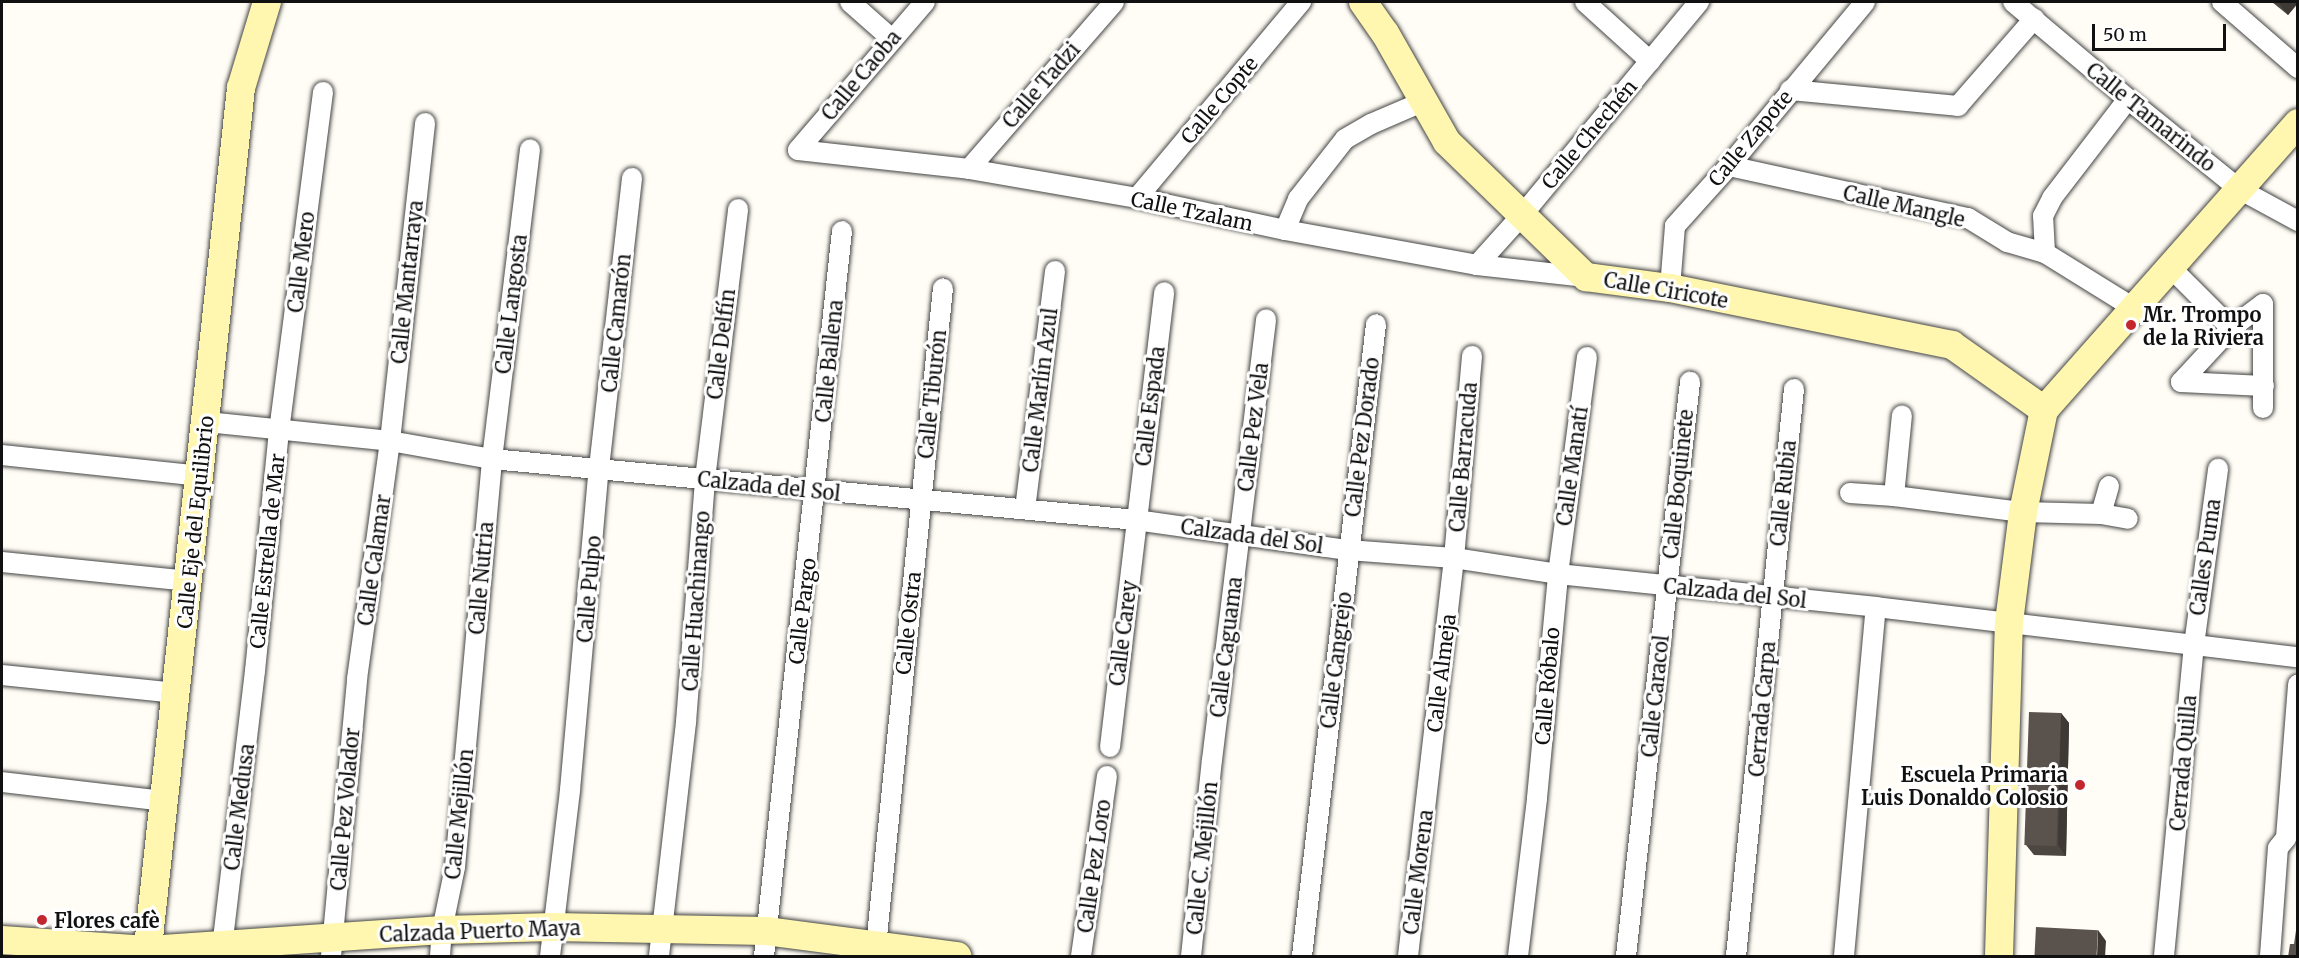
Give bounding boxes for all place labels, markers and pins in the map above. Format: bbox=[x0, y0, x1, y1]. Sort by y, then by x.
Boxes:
place label: Mr. Trompo de la Riviera bbox=[2143, 302, 2264, 349]
marker: Mr. Trompo de la Riviera bbox=[2124, 318, 2138, 332]
place label: Escuela Primaria Luis Donaldo Colosio bbox=[1861, 762, 2068, 809]
marker: Escuela Primaria Luis Donaldo Colosio bbox=[2073, 778, 2087, 792]
place label: Flores cafè bbox=[54, 908, 160, 932]
marker: Flores cafè bbox=[35, 913, 49, 927]

